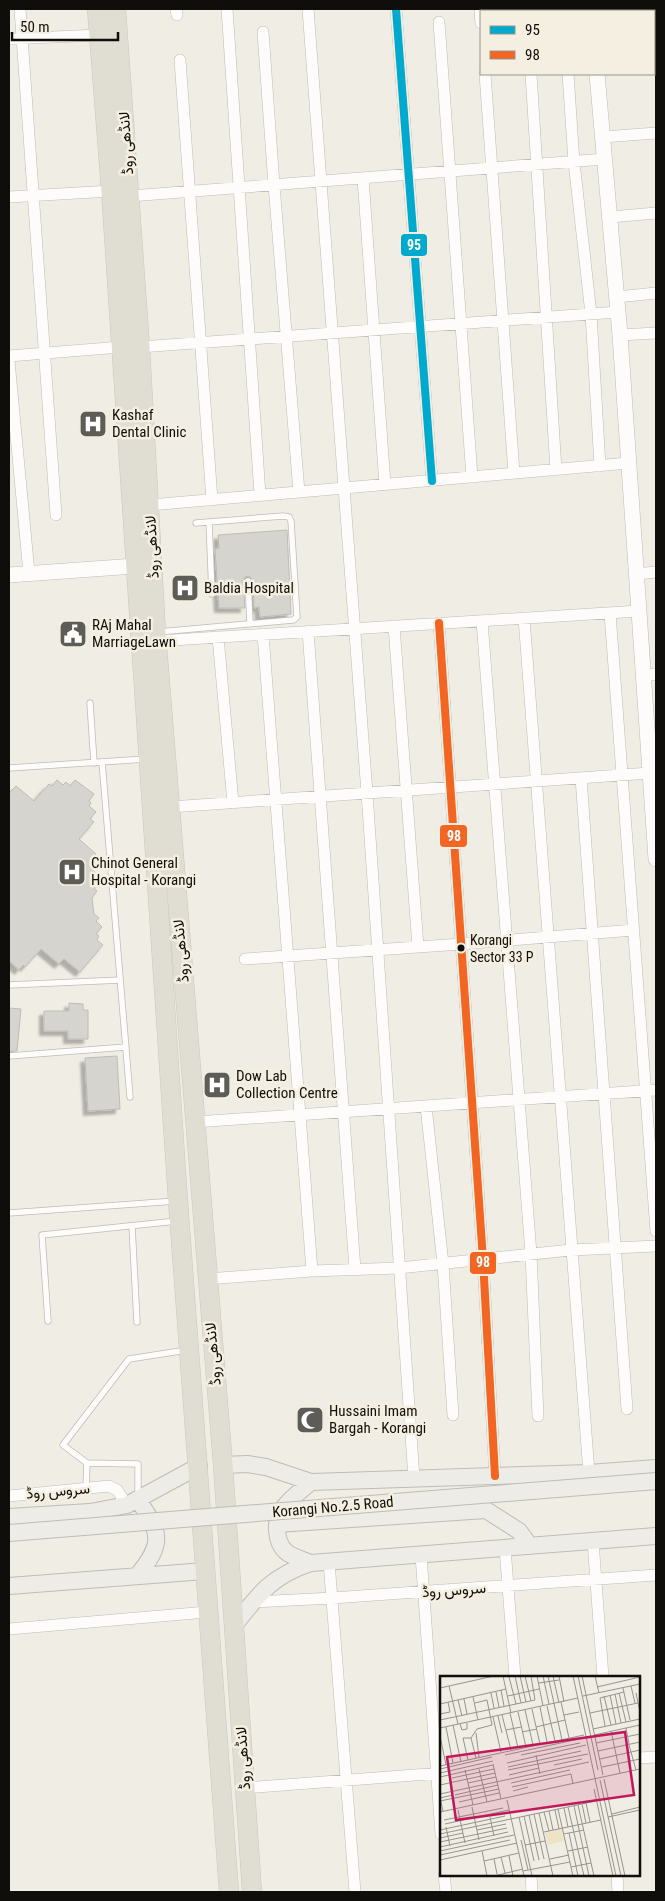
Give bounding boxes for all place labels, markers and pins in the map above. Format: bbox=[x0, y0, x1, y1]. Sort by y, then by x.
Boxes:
place label: Kashaf Dental Clinic bbox=[112, 406, 186, 441]
hospital icon: Kashaf Dental Clinic bbox=[78, 409, 108, 439]
hospital icon: Baldia Hospital bbox=[170, 573, 200, 603]
place label: Baldia Hospital bbox=[204, 579, 294, 597]
place label: RAj Mahal MarriageLawn bbox=[92, 616, 176, 651]
public building icon: RAj Mahal MarriageLawn bbox=[58, 619, 88, 649]
place label: Chinot General Hospital - Korangi bbox=[91, 854, 196, 889]
hospital icon: Chinot General Hospital - Korangi bbox=[57, 857, 87, 887]
place label: Korangi Sector 33 P bbox=[470, 932, 534, 965]
marker: Korangi Sector 33 P bbox=[456, 943, 466, 953]
place label: Dow Lab Collection Centre bbox=[236, 1067, 338, 1102]
hospital icon: Dow Lab Collection Centre bbox=[202, 1070, 232, 1100]
place label: Hussaini Imam Bargah - Korangi bbox=[329, 1402, 426, 1437]
mosque icon: Hussaini Imam Bargah - Korangi bbox=[295, 1405, 325, 1435]

